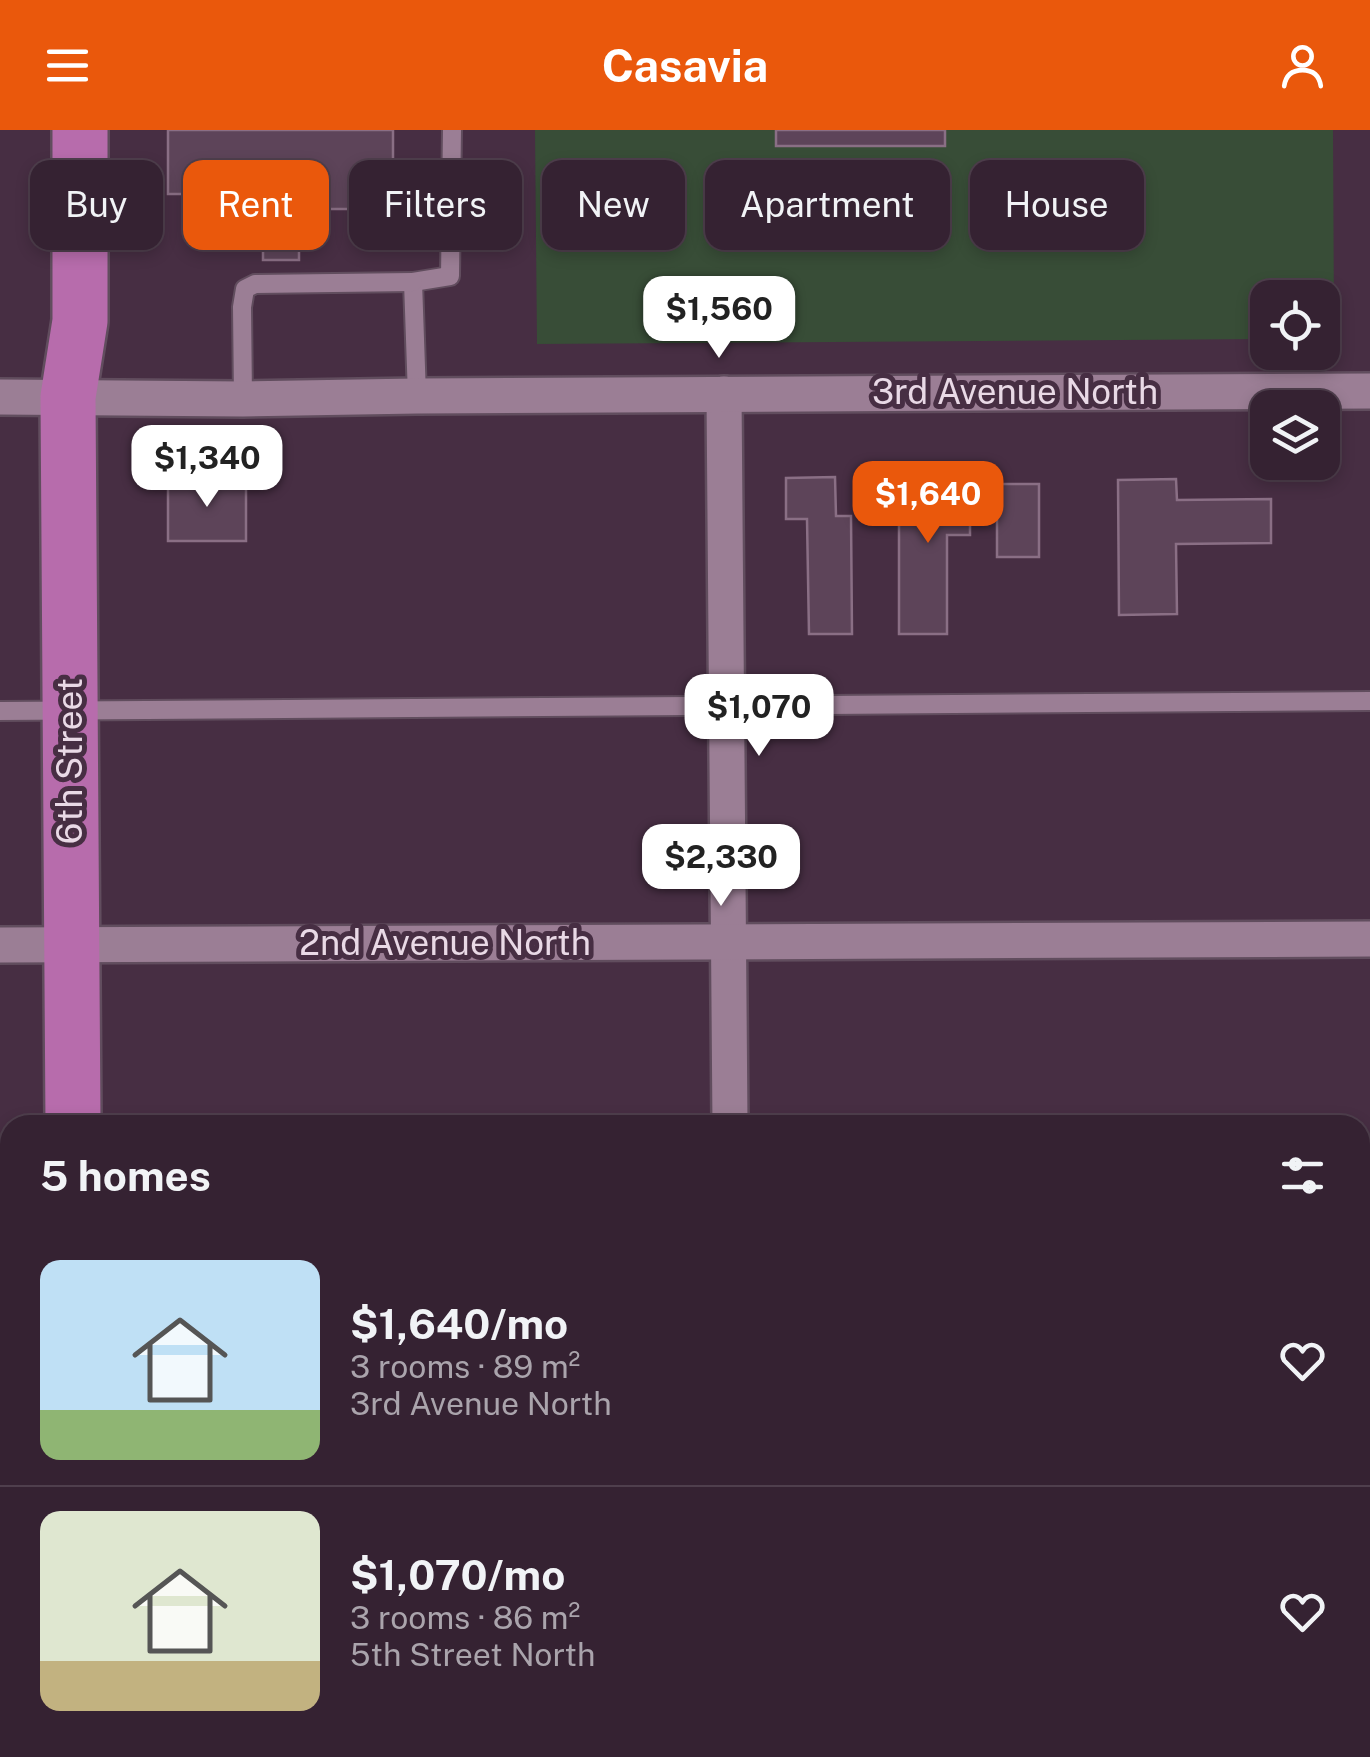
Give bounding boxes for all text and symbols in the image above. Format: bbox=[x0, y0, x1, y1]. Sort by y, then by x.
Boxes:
icon: menu bbox=[40, 38, 95, 93]
icon: person bbox=[1275, 38, 1330, 93]
text: Casavia bbox=[602, 39, 768, 92]
chip: Buy bbox=[30, 160, 163, 250]
chip: Rent bbox=[183, 160, 329, 250]
chip: Filters bbox=[349, 160, 522, 250]
chip: New bbox=[542, 160, 685, 250]
chip: Apartment bbox=[705, 160, 950, 250]
chip: House bbox=[970, 160, 1144, 250]
pin: $1,560 bbox=[638, 276, 800, 361]
map controls bbox=[1250, 280, 1340, 480]
button: locate bbox=[1250, 280, 1340, 370]
text: $1,560 bbox=[665, 290, 773, 327]
street label: 3rd Avenue North bbox=[872, 371, 1158, 412]
button: layers bbox=[1250, 390, 1340, 480]
pin: $1,340 bbox=[126, 425, 288, 510]
text: $1,340 bbox=[153, 439, 261, 476]
pin: $1,640 bbox=[847, 461, 1009, 546]
text: $1,640 bbox=[875, 475, 981, 512]
pin: $1,070 bbox=[678, 674, 840, 759]
street label: 6th Street bbox=[49, 678, 90, 844]
text: $1,070 bbox=[707, 688, 811, 725]
pin: $2,330 bbox=[640, 824, 802, 909]
text: $2,330 bbox=[664, 838, 778, 875]
street label: 2nd Avenue North bbox=[299, 922, 591, 963]
icon: filters bbox=[1275, 1148, 1330, 1203]
text: 5 homes bbox=[40, 1151, 211, 1200]
text: $1,640/mo bbox=[350, 1299, 568, 1348]
icon: home bbox=[120, 1300, 240, 1420]
icon: heart bbox=[1275, 1333, 1330, 1388]
text: 3 rooms · 89 m² bbox=[350, 1348, 580, 1385]
text: 3rd Avenue North bbox=[350, 1385, 612, 1422]
text: $1,070/mo bbox=[350, 1550, 565, 1599]
icon: home bbox=[120, 1551, 240, 1671]
icon: heart bbox=[1275, 1584, 1330, 1639]
text: 3 rooms · 86 m² bbox=[350, 1599, 580, 1636]
text: 5th Street North bbox=[350, 1636, 595, 1673]

